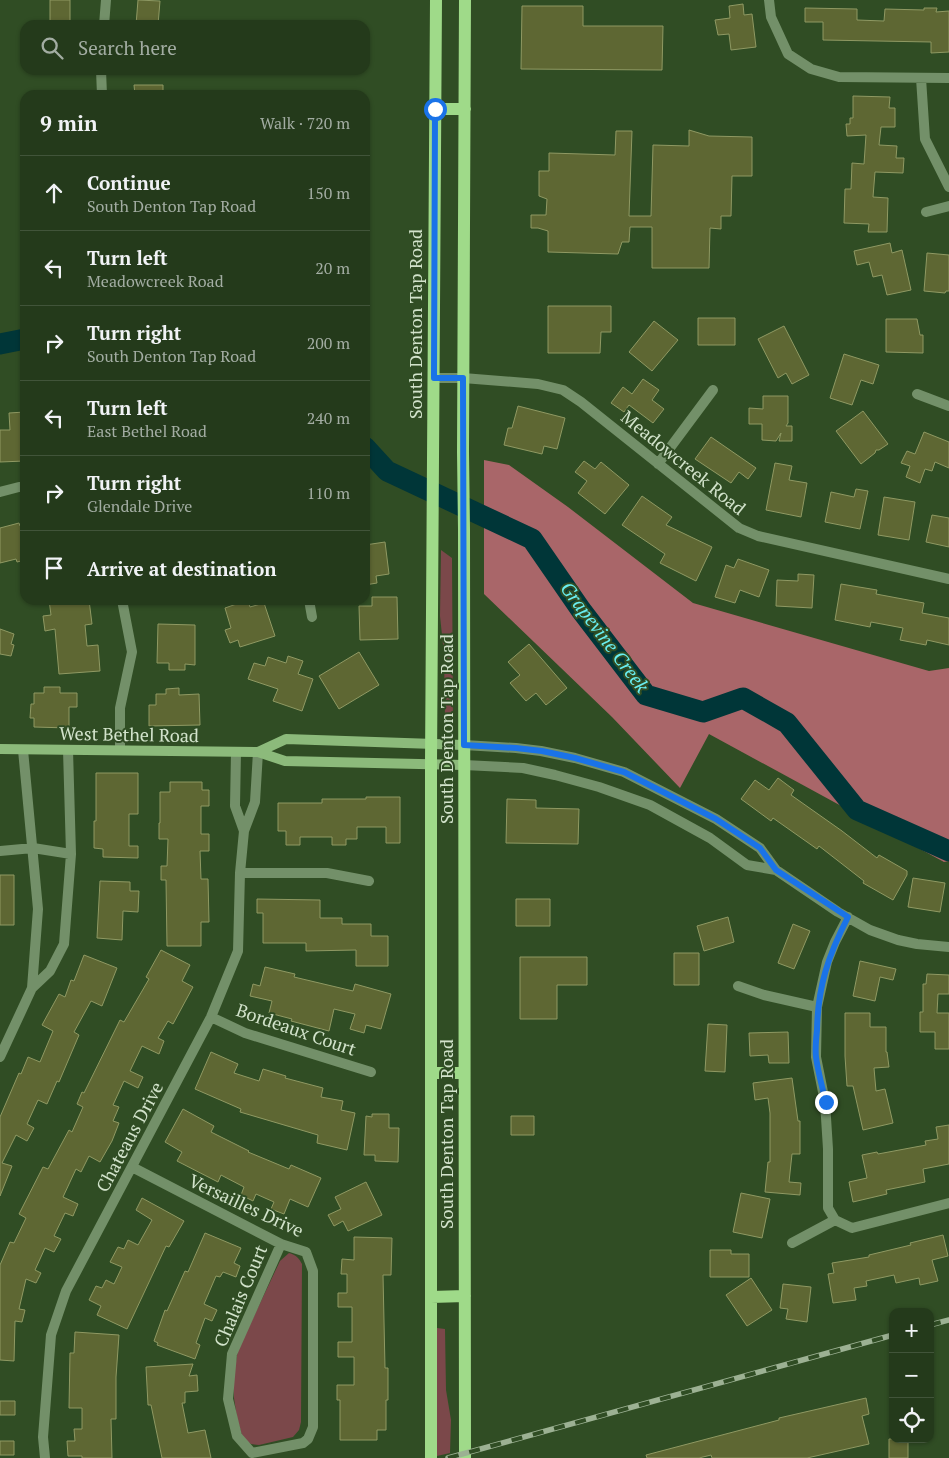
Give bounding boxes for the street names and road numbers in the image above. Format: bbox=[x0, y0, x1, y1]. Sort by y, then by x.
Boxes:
street label: South Denton Tap Road bbox=[403, 229, 427, 419]
street label: Meadowcreek Road bbox=[616, 405, 751, 520]
street label: South Denton Tap Road bbox=[434, 634, 458, 824]
street label: West Bethel Road bbox=[59, 721, 199, 747]
street label: Bordeaux Court bbox=[233, 997, 360, 1061]
street label: South Denton Tap Road bbox=[434, 1039, 458, 1229]
street label: Chateaus Drive bbox=[90, 1077, 168, 1196]
street label: Versailles Drive bbox=[185, 1168, 308, 1242]
street label: Chalais Court bbox=[208, 1241, 272, 1350]

